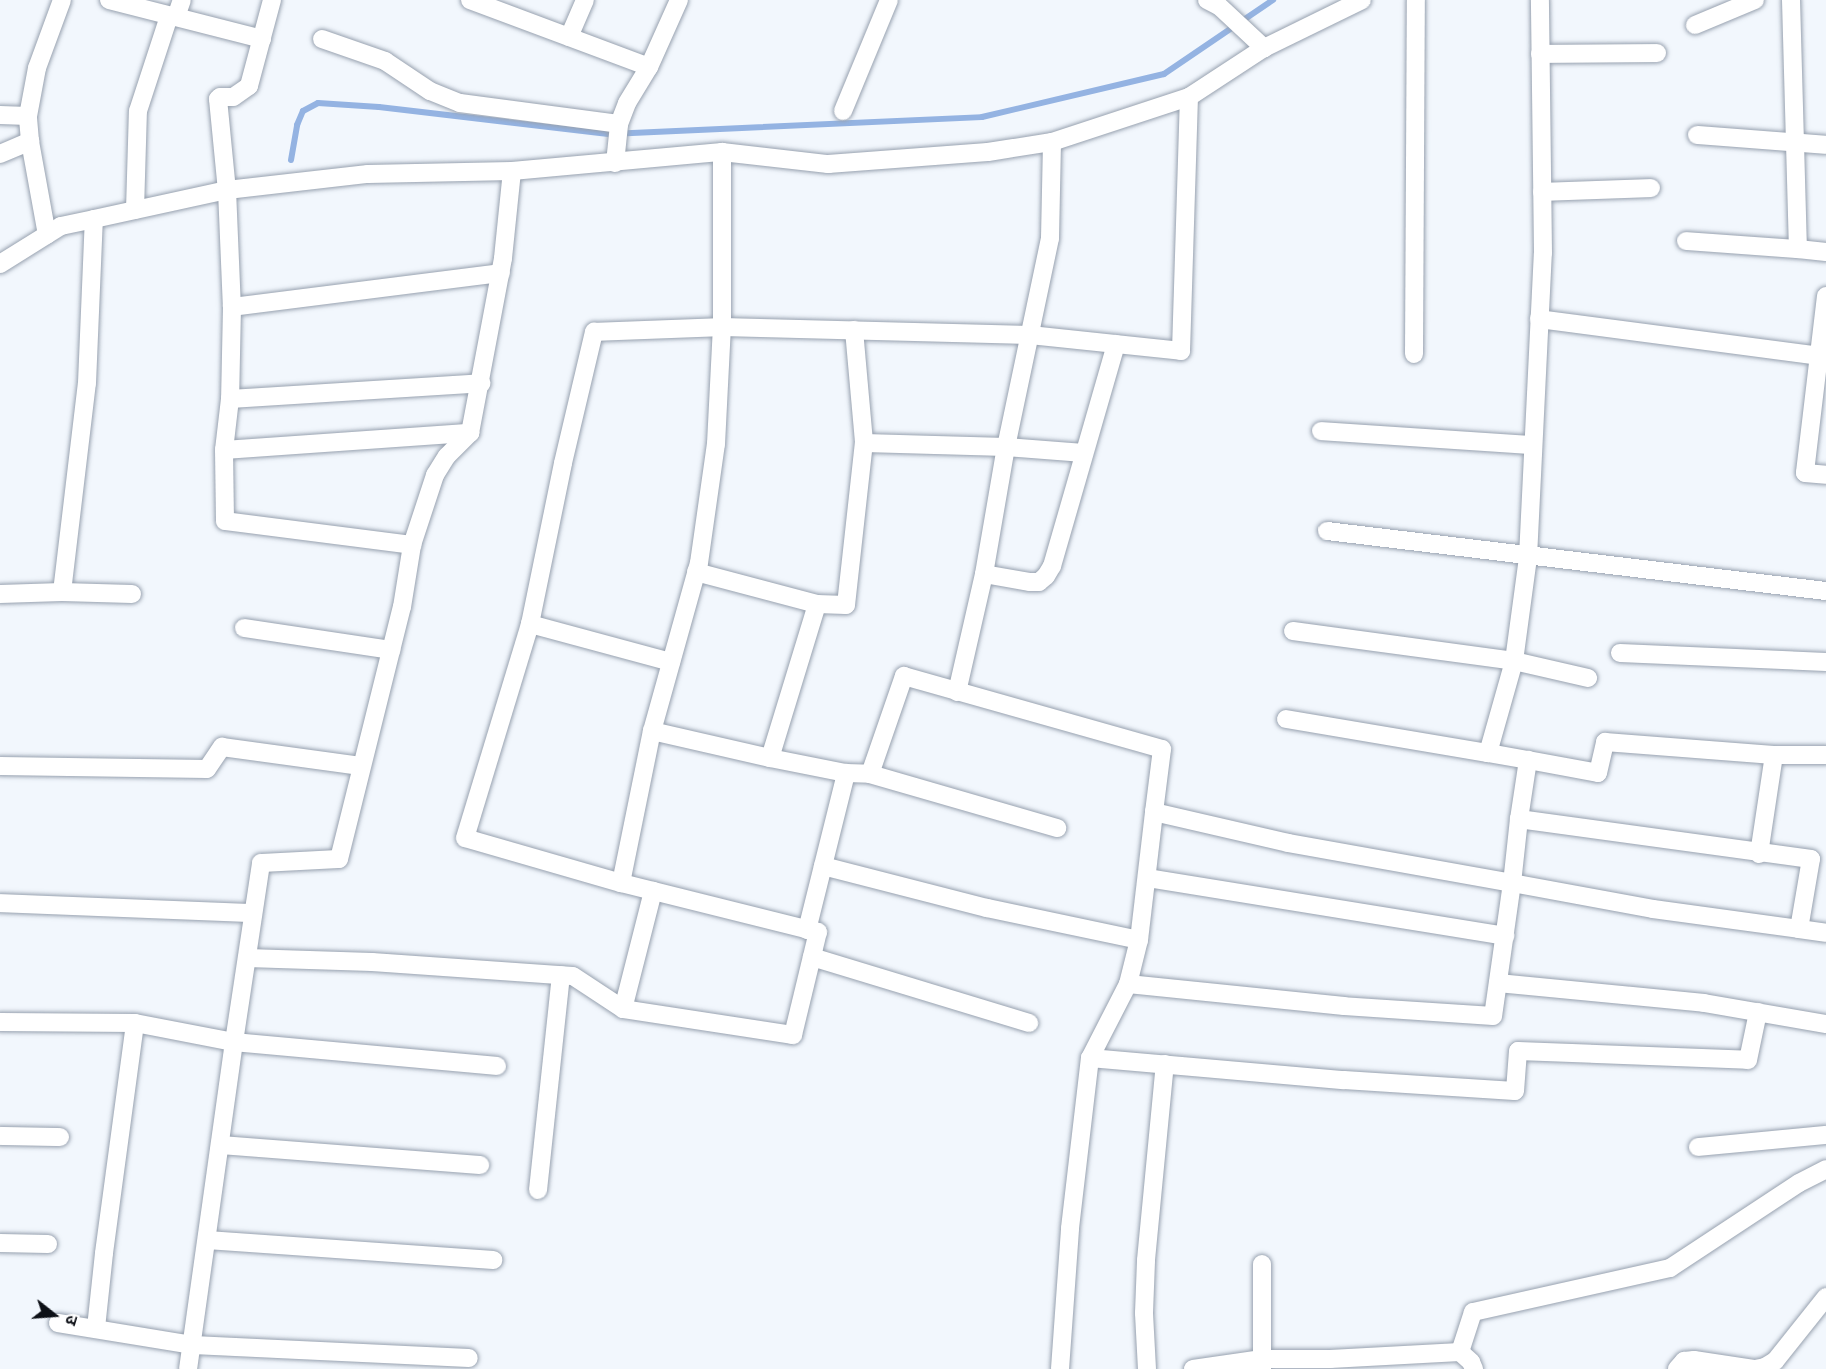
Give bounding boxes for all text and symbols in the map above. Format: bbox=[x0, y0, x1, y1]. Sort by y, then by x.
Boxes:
north arrow bbox=[24, 1285, 84, 1345]
text: उ bbox=[59, 1313, 84, 1328]

